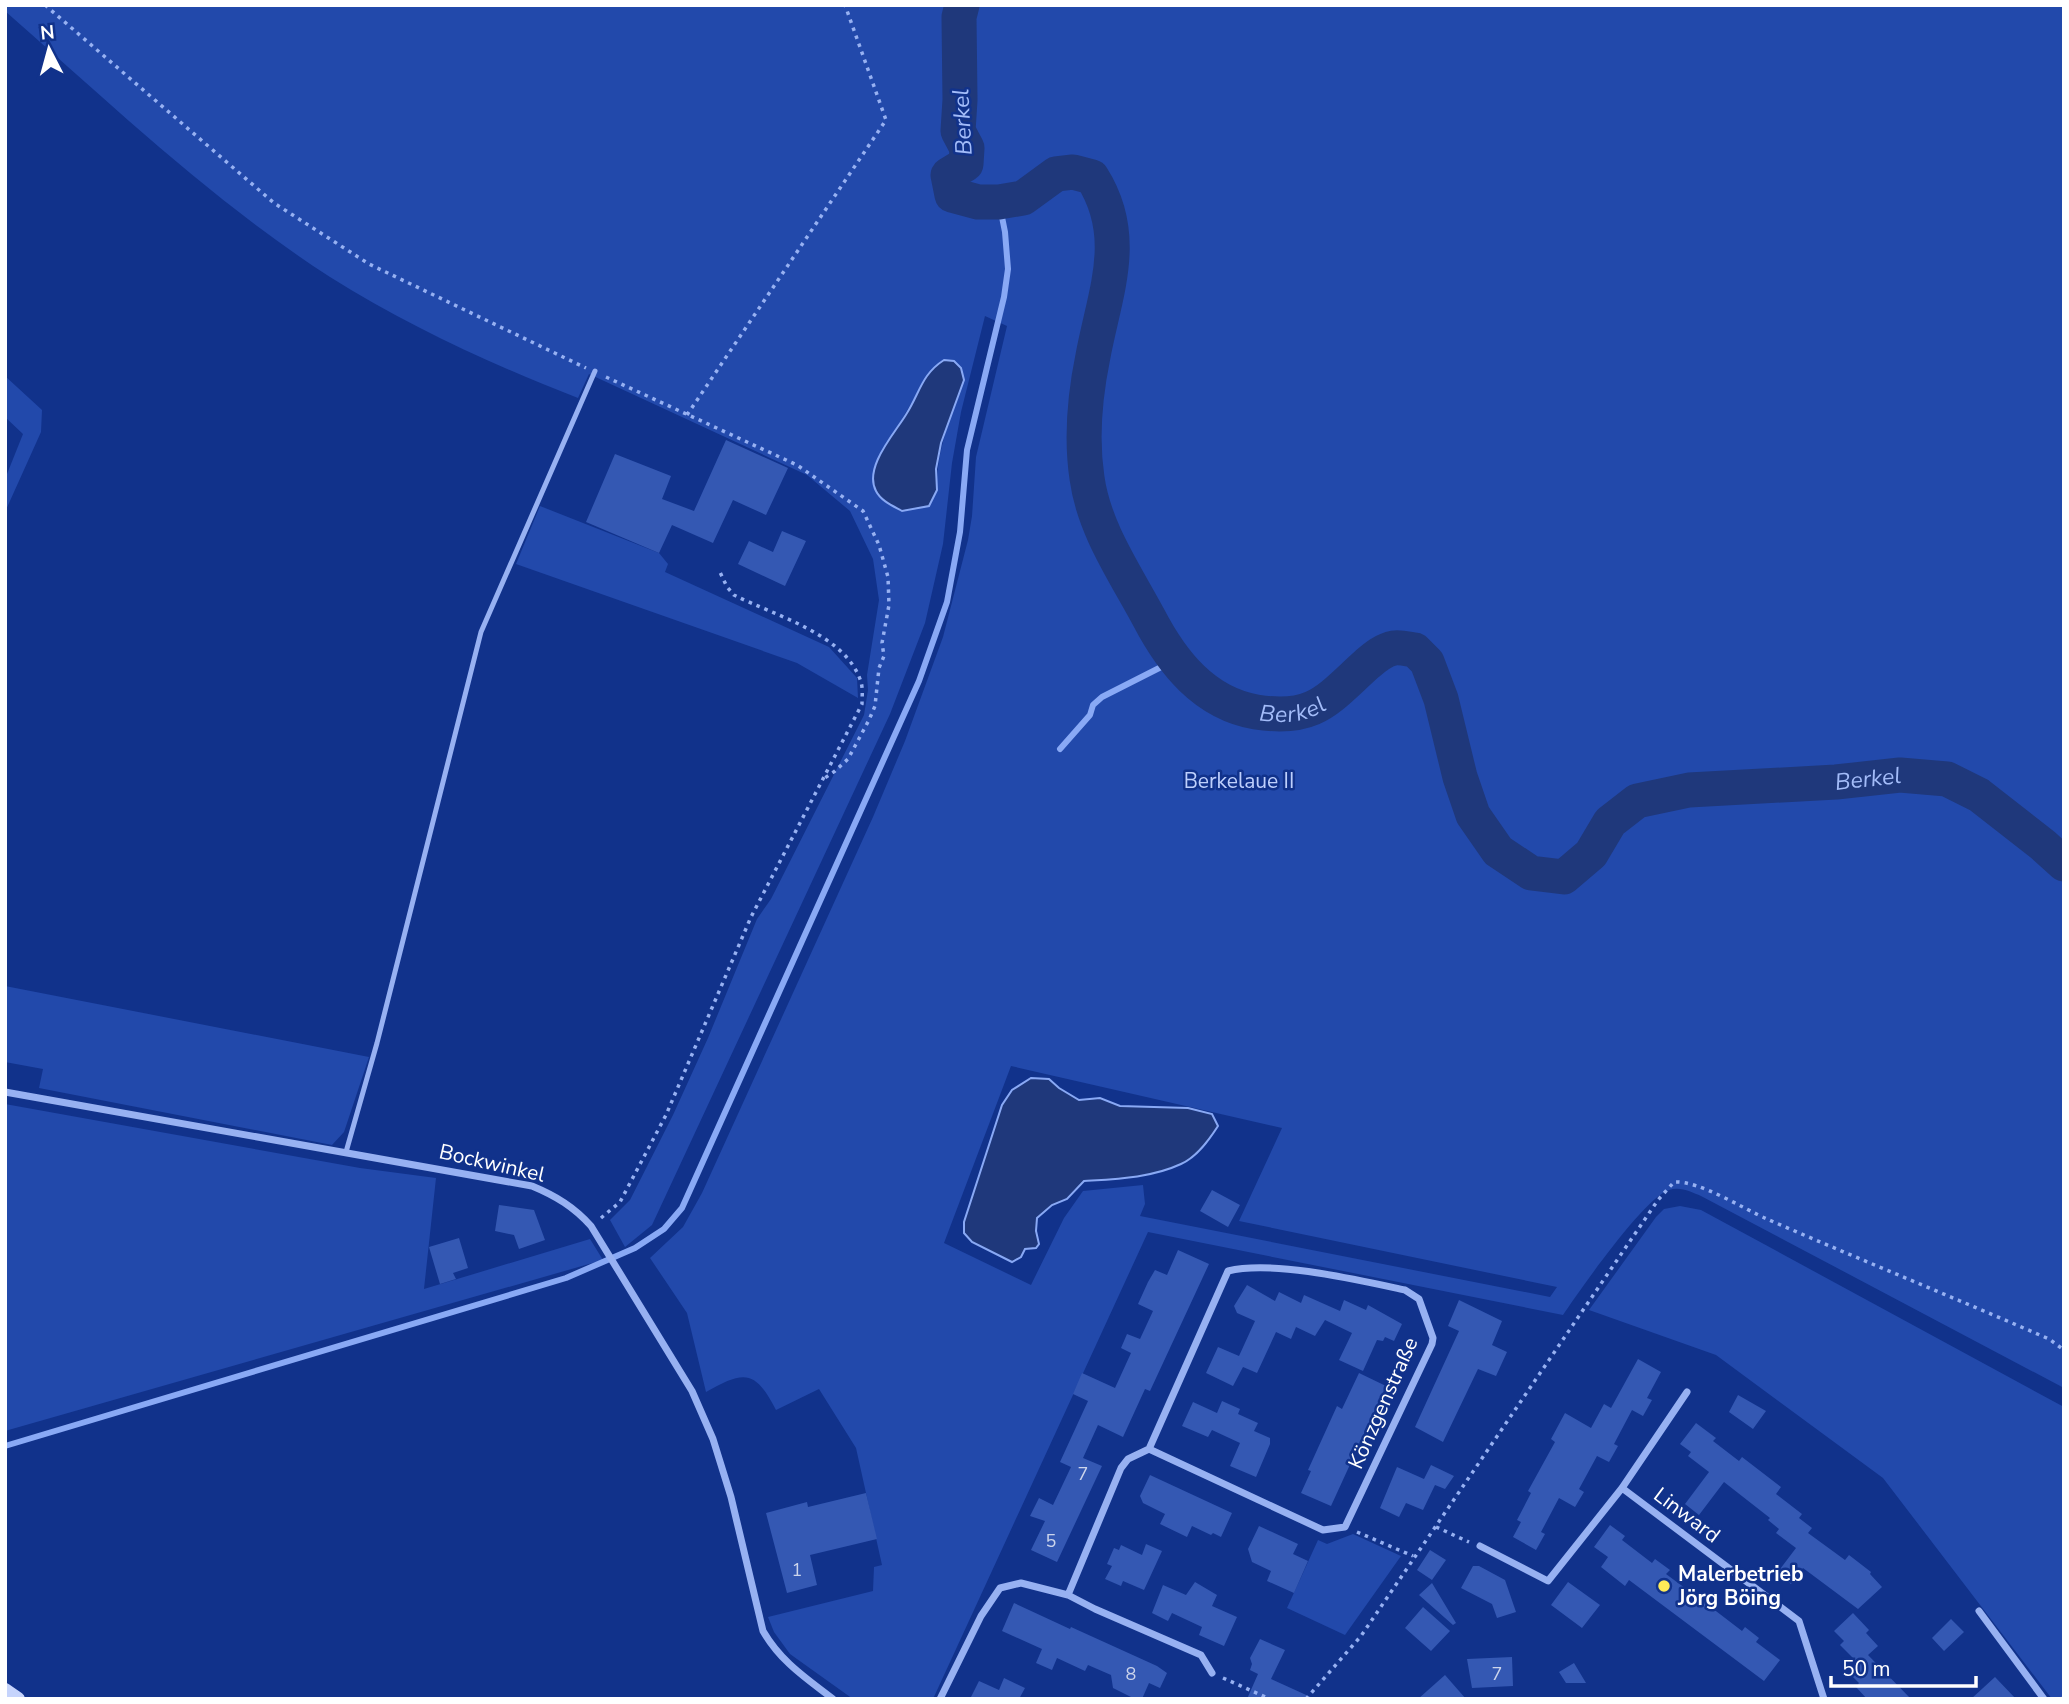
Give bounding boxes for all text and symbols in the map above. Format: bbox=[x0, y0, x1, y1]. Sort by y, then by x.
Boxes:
north arrow bbox=[14, 14, 84, 84]
text: N bbox=[39, 19, 56, 47]
water label: Berkel bbox=[945, 88, 980, 156]
water label: Berkel bbox=[1258, 689, 1332, 730]
water label: Berkel bbox=[1833, 760, 1903, 798]
park label: Berkelaue II bbox=[1184, 767, 1294, 795]
street label: Bockwinkel bbox=[436, 1137, 548, 1189]
street label: Könzgenstraße bbox=[1341, 1333, 1425, 1473]
house number: 7 bbox=[1078, 1462, 1088, 1486]
street label: Linward bbox=[1648, 1481, 1726, 1549]
house number: 5 bbox=[1046, 1529, 1056, 1553]
house number: 1 bbox=[792, 1558, 802, 1582]
place label: Malerbetrieb Jörg Böing bbox=[1677, 1560, 1804, 1612]
marker: Malerbetrieb Jörg Böing bbox=[1656, 1578, 1672, 1594]
scale bar bbox=[1831, 1644, 1976, 1688]
text: 50 m bbox=[1842, 1655, 1891, 1683]
house number: 8 bbox=[1126, 1662, 1136, 1686]
house number: 7 bbox=[1492, 1662, 1502, 1686]

